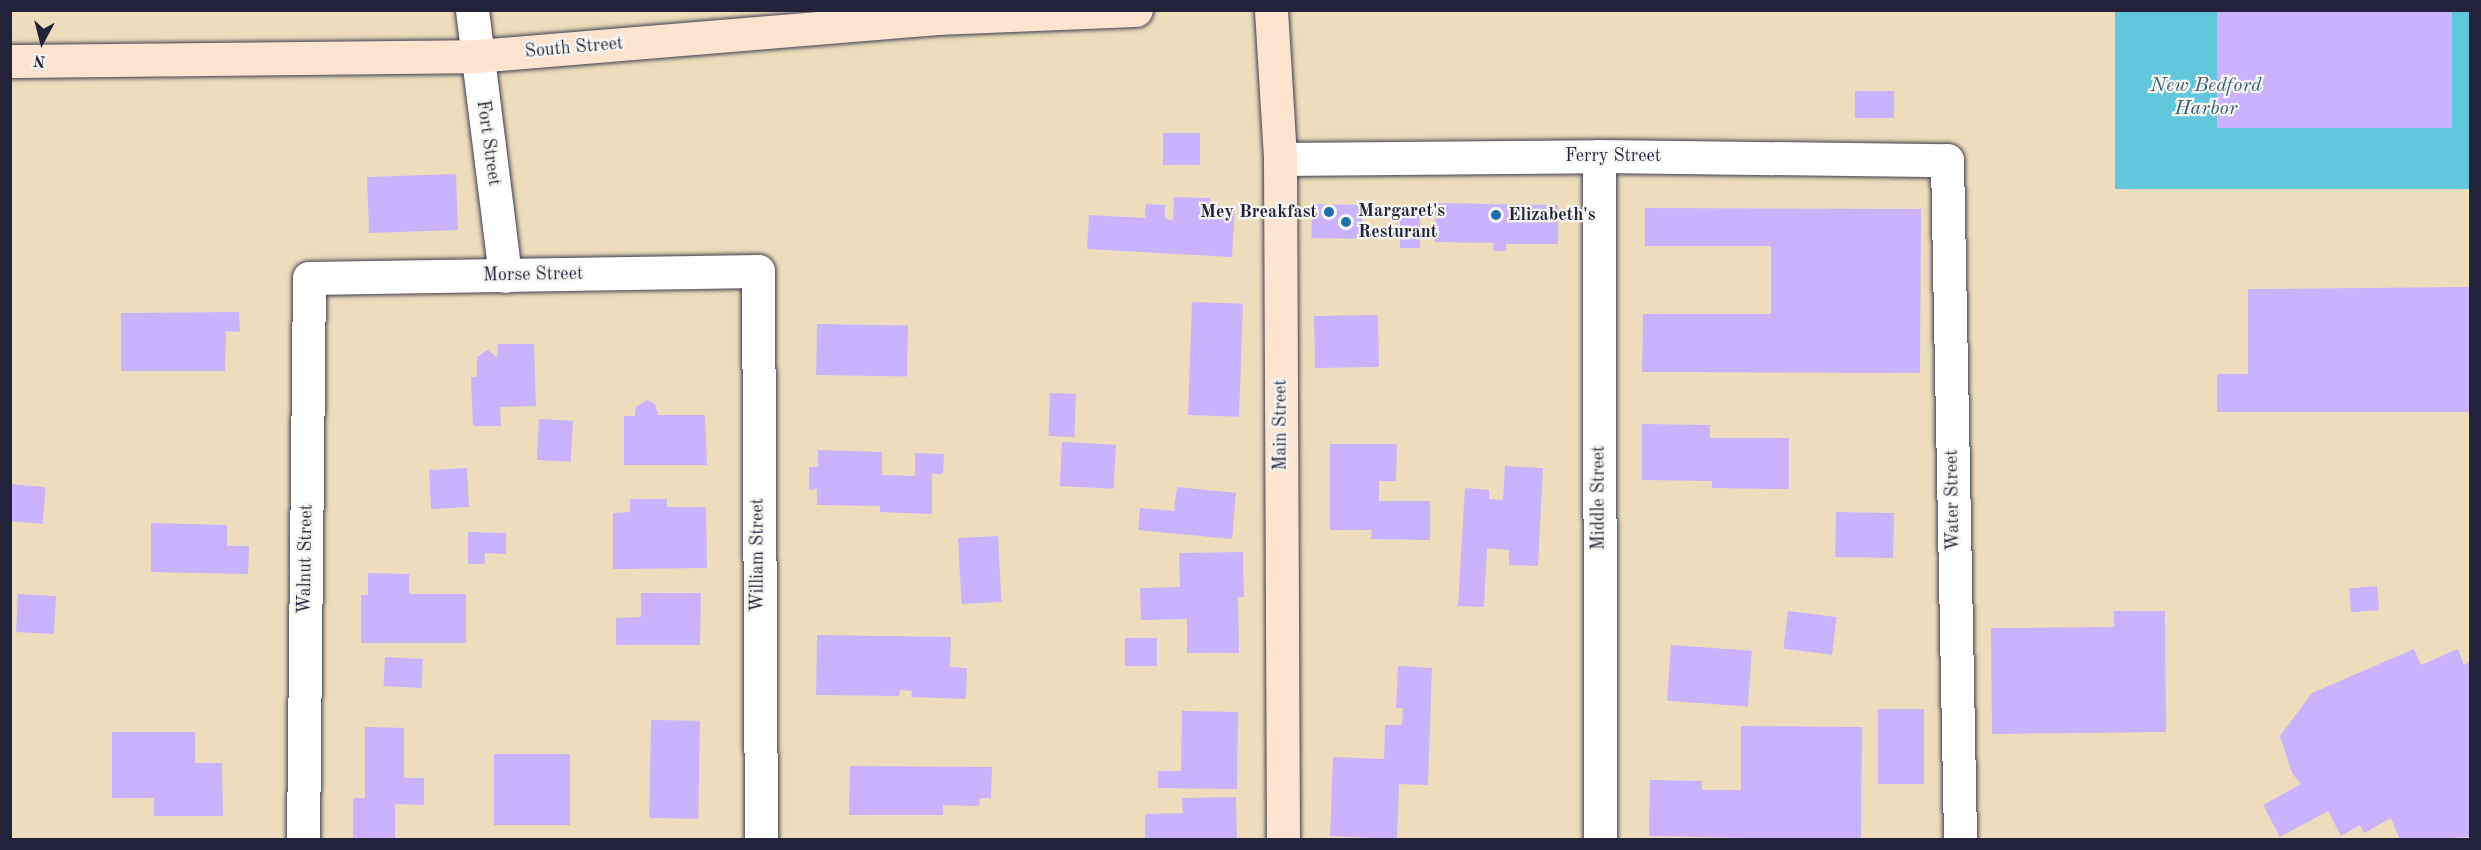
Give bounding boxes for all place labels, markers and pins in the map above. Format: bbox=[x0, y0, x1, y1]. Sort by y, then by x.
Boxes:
place label: Mey Breakfast bbox=[1200, 201, 1317, 223]
place label: Margaret's Resturant bbox=[1358, 201, 1445, 244]
place label: Elizabeth's bbox=[1508, 204, 1595, 226]
marker: Mey Breakfast bbox=[1322, 205, 1336, 219]
marker: Elizabeth's bbox=[1489, 208, 1503, 222]
marker: Margaret's Resturant bbox=[1339, 215, 1353, 229]

